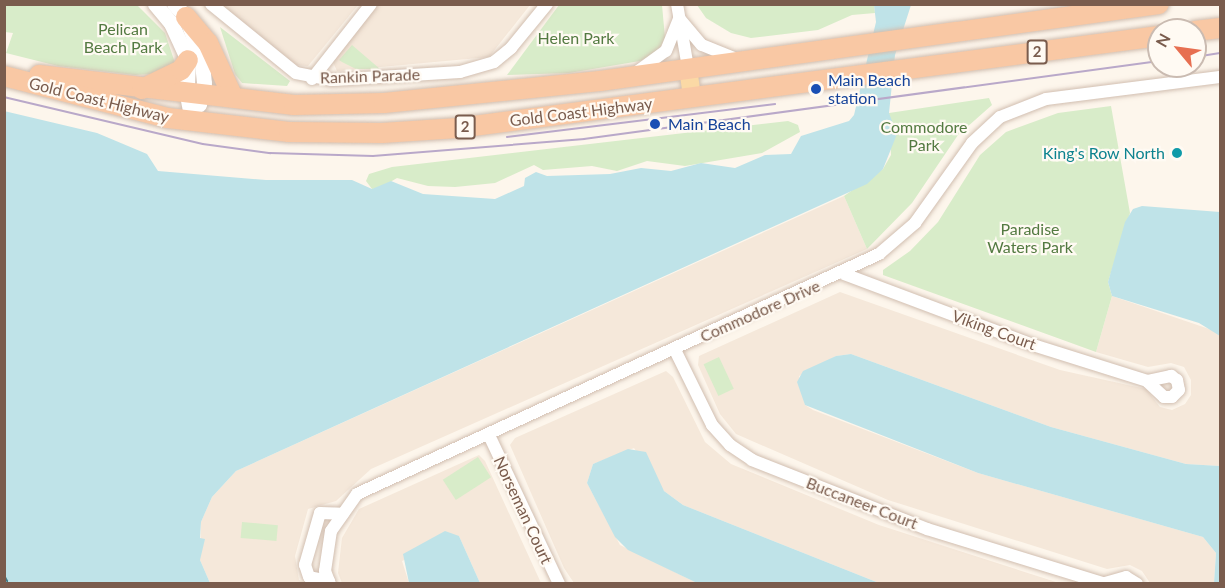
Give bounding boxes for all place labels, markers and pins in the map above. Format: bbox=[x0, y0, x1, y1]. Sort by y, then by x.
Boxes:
place label: Main Beach station bbox=[828, 70, 911, 108]
marker: Main Beach station bbox=[809, 82, 823, 96]
place label: Main Beach bbox=[668, 114, 751, 134]
marker: Main Beach bbox=[646, 115, 664, 133]
place label: King's Row North bbox=[1043, 143, 1165, 163]
marker: King's Row North bbox=[1170, 146, 1184, 160]

